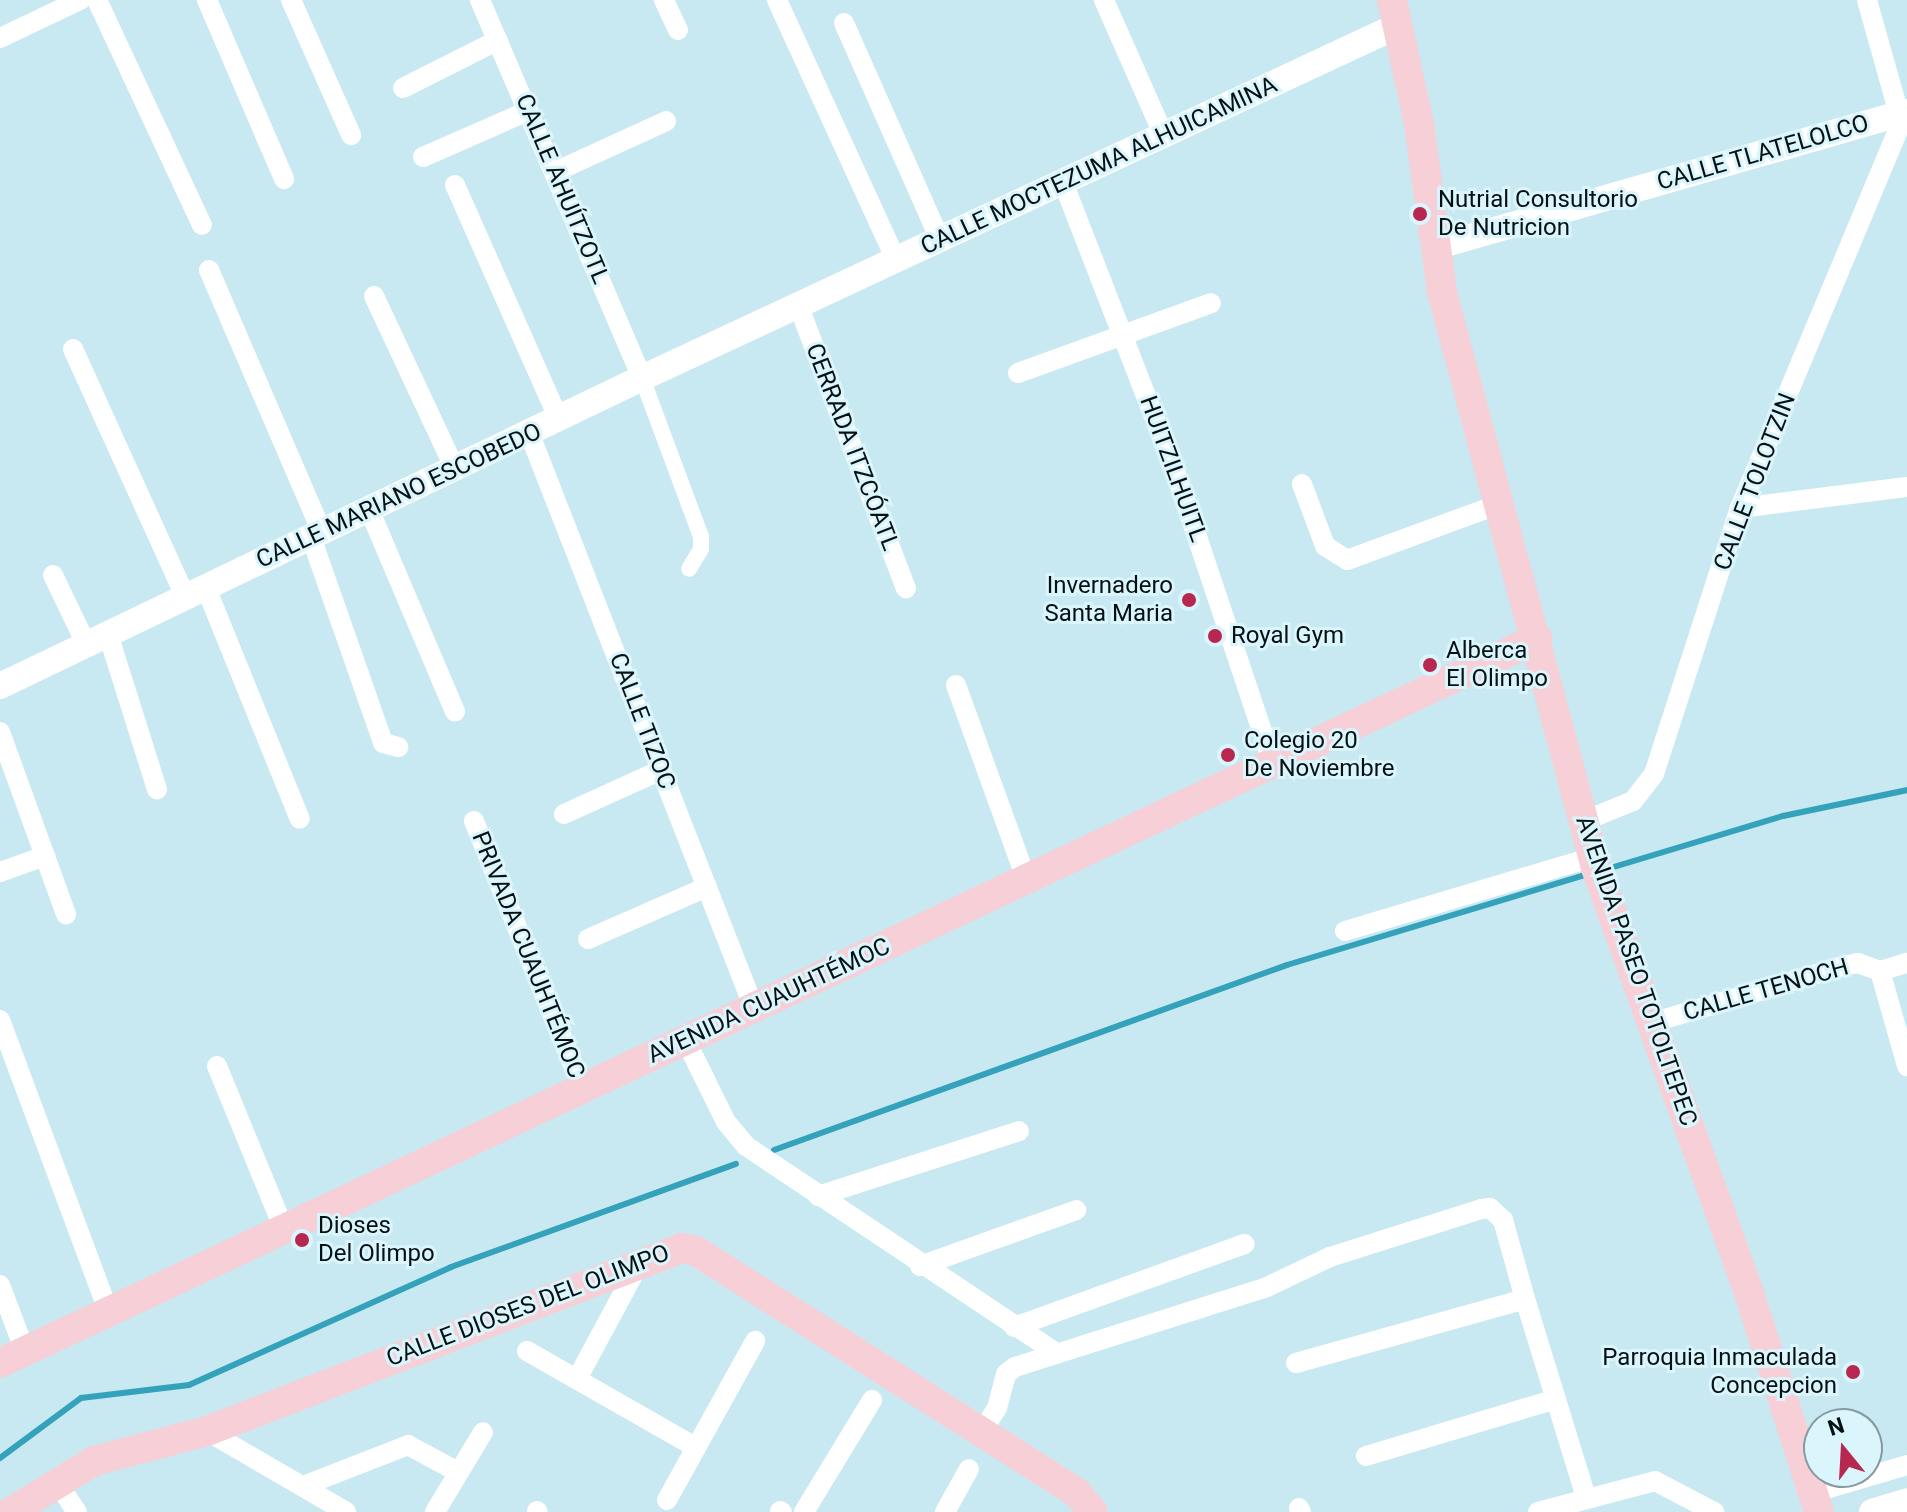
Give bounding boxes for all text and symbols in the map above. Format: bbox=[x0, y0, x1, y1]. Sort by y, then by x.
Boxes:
street label: CALLE MOCTEZUMA ALHUICAMINA bbox=[916, 71, 1282, 261]
street label: CALLE AHUÍTZOTL bbox=[509, 90, 615, 288]
street label: CALLE TLATELOLCO bbox=[1654, 109, 1872, 197]
place label: Nutrial Consultorio De Nutricion bbox=[1438, 186, 1638, 242]
marker: Nutrial Consultorio De Nutricion bbox=[1409, 203, 1431, 225]
street label: CERRADA ITZCÓATL bbox=[799, 339, 905, 555]
street label: CALLE TOLOTZIN bbox=[1708, 389, 1802, 575]
street label: HUITZILHUITL bbox=[1133, 392, 1213, 546]
street label: CALLE MARIANO ESCOBEDO bbox=[252, 417, 546, 575]
place label: Invernadero Santa Maria bbox=[1045, 572, 1173, 628]
marker: Invernadero Santa Maria bbox=[1180, 591, 1198, 609]
place label: Royal Gym bbox=[1231, 622, 1344, 650]
marker: Royal Gym bbox=[1206, 627, 1224, 645]
place label: Alberca El Olimpo bbox=[1446, 637, 1548, 693]
street label: CALLE TIZOC bbox=[603, 649, 681, 793]
marker: Alberca El Olimpo bbox=[1421, 656, 1439, 674]
place label: Colegio 20 De Noviembre bbox=[1244, 727, 1394, 783]
marker: Colegio 20 De Noviembre bbox=[1219, 746, 1237, 764]
street label: AVENIDA PASEO TOTOLTEPEC bbox=[1569, 812, 1703, 1130]
street label: PRIVADA CUAUHTÉMOC bbox=[465, 827, 591, 1083]
street label: AVENIDA CUAUHTÉMOC bbox=[643, 932, 895, 1070]
street label: CALLE TENOCH bbox=[1680, 953, 1852, 1027]
place label: Dioses Del Olimpo bbox=[318, 1212, 435, 1268]
marker: Dioses Del Olimpo bbox=[293, 1231, 311, 1249]
street label: CALLE DIOSES DEL OLIMPO bbox=[383, 1239, 673, 1373]
place label: Parroquia Inmaculada Concepcion bbox=[1602, 1344, 1837, 1400]
marker: Parroquia Inmaculada Concepcion bbox=[1844, 1363, 1862, 1381]
north arrow bbox=[1803, 1408, 1883, 1488]
text: N bbox=[1825, 1412, 1847, 1441]

